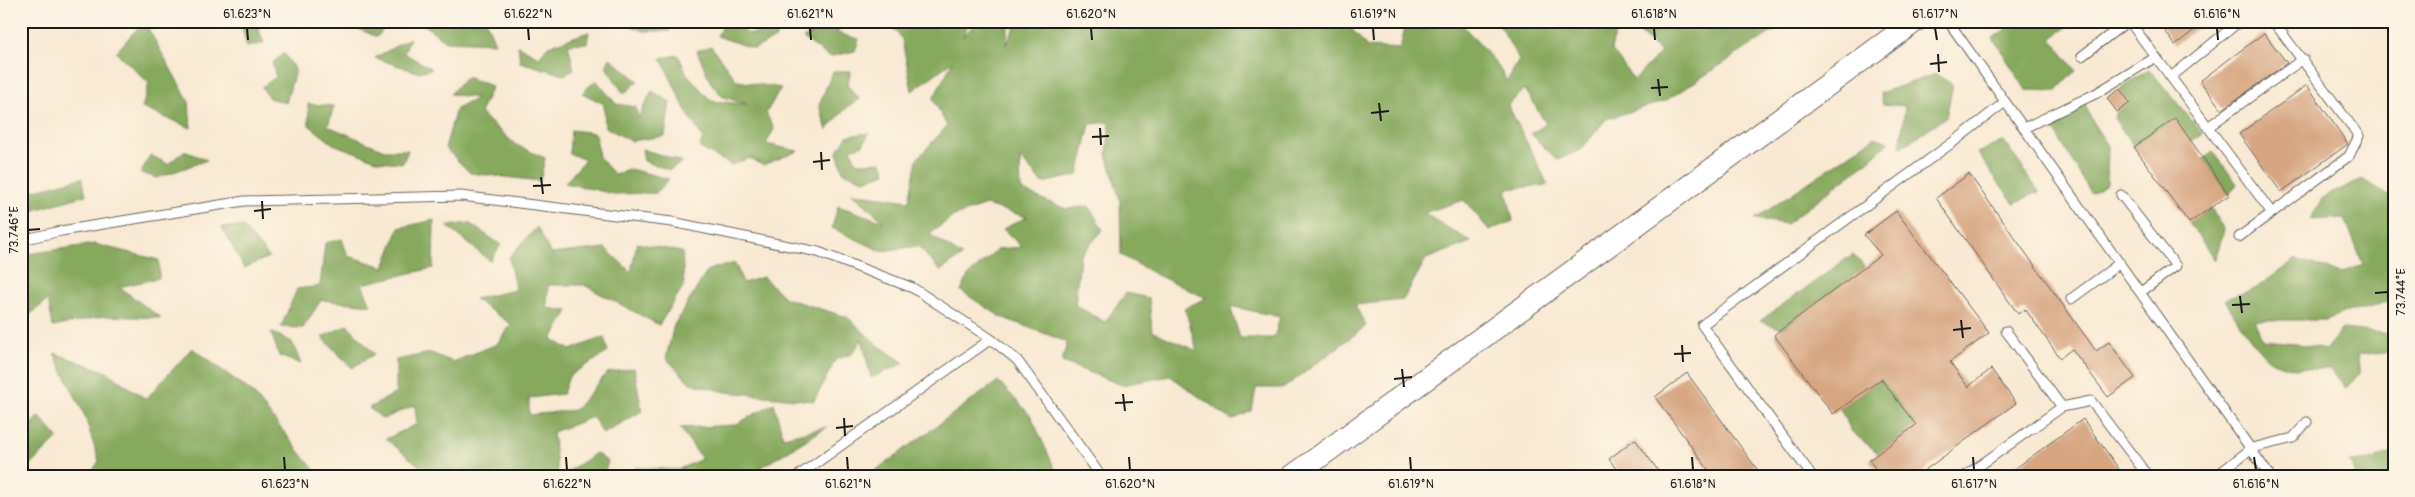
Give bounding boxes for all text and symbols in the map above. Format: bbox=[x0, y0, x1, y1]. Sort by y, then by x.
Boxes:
text: 61.623°N bbox=[223, 7, 271, 22]
text: 61.622°N bbox=[504, 7, 552, 22]
text: 61.621°N bbox=[787, 7, 833, 22]
text: 61.620°N bbox=[1066, 7, 1116, 22]
text: 61.619°N bbox=[1350, 7, 1396, 22]
text: 61.618°N bbox=[1631, 7, 1677, 22]
text: 61.617°N bbox=[1912, 7, 1958, 22]
text: 61.616°N bbox=[2194, 7, 2240, 22]
text: 73.746°E bbox=[7, 206, 22, 254]
text: 73.744°E bbox=[2394, 268, 2409, 316]
text: 61.623°N bbox=[261, 477, 309, 492]
text: 61.622°N bbox=[543, 477, 591, 492]
text: 61.621°N bbox=[825, 477, 871, 492]
text: 61.620°N bbox=[1105, 477, 1155, 492]
text: 61.619°N bbox=[1388, 477, 1434, 492]
text: 61.618°N bbox=[1670, 477, 1716, 492]
text: 61.617°N bbox=[1951, 477, 1997, 492]
text: 61.616°N bbox=[2233, 477, 2279, 492]

